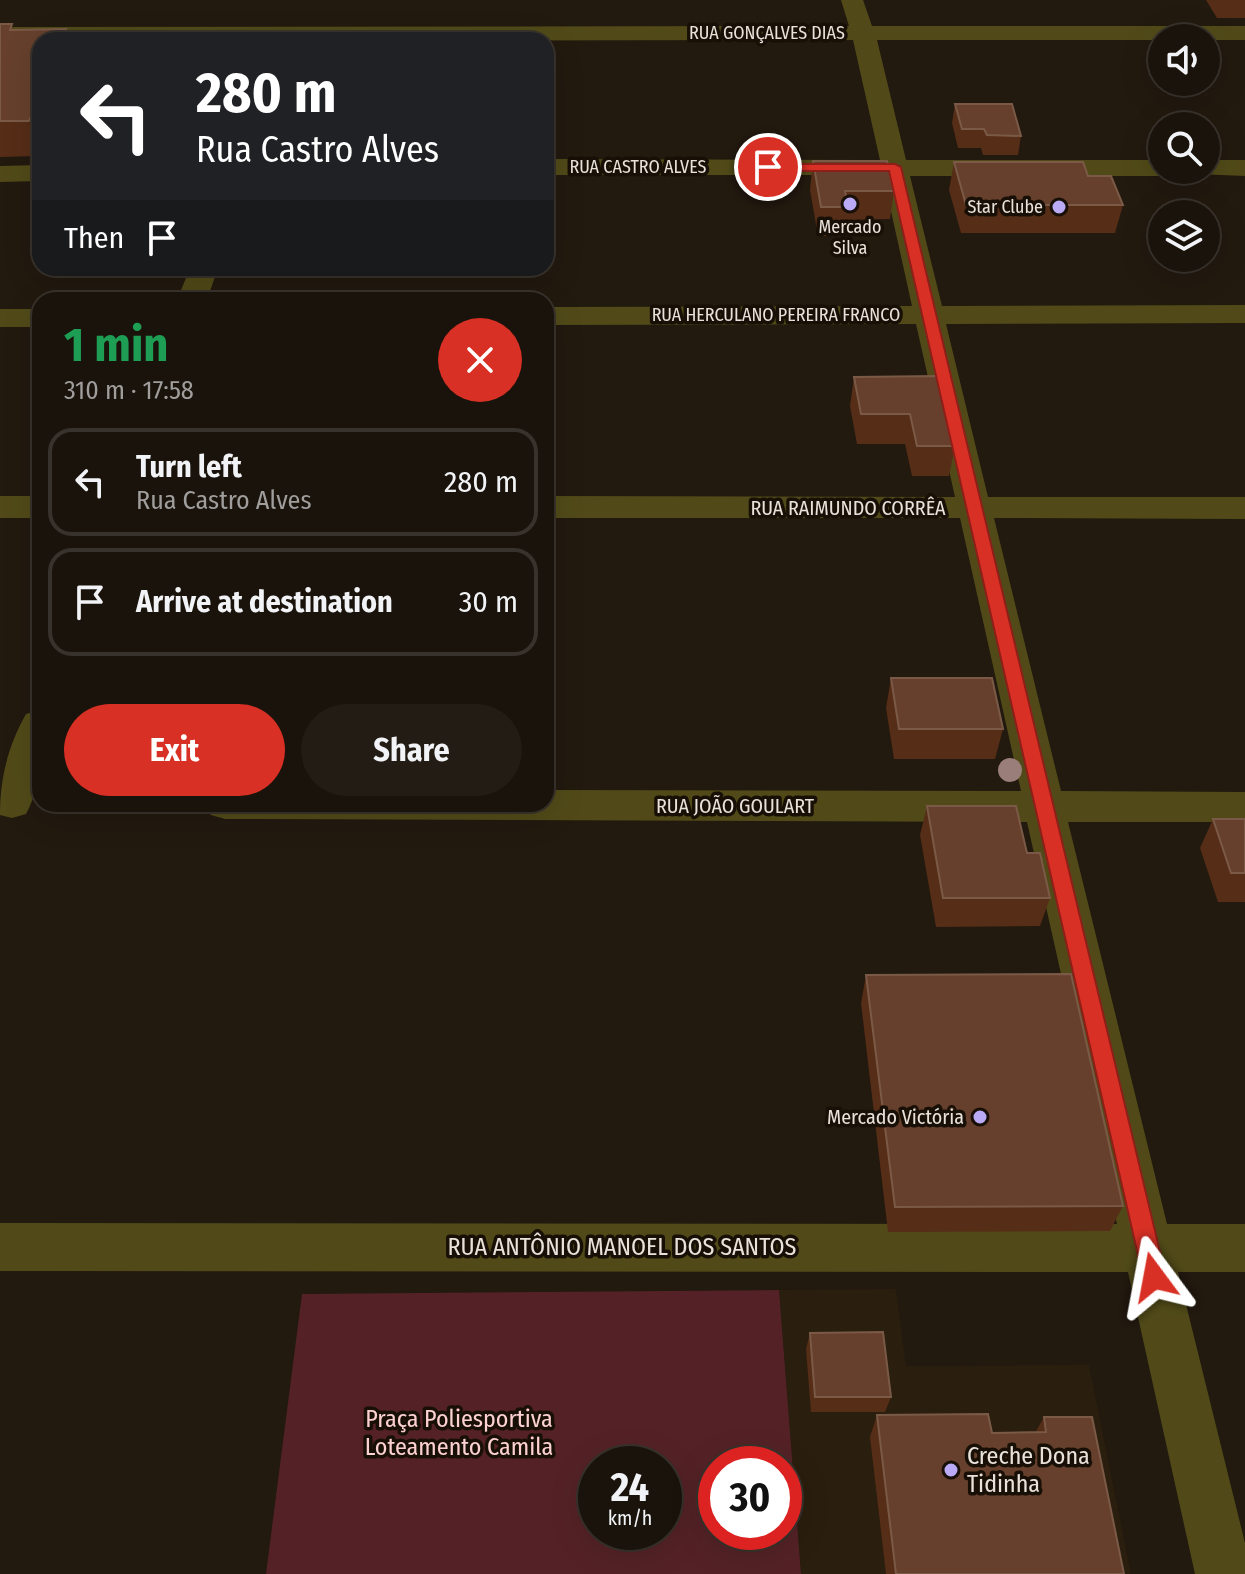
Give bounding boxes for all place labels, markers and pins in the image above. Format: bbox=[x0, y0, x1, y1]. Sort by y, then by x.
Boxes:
pin bbox=[734, 133, 802, 201]
marker: Mercado Silva bbox=[841, 195, 859, 213]
place label: Star Clube bbox=[967, 196, 1043, 218]
marker: Star Clube bbox=[1050, 198, 1068, 216]
place label: Mercado Silva bbox=[819, 216, 881, 259]
place label: Mercado Victória bbox=[827, 1105, 964, 1129]
marker: Mercado Victória bbox=[971, 1108, 989, 1126]
place label: Creche Dona Tidinha bbox=[967, 1442, 1090, 1498]
marker: Creche Dona Tidinha bbox=[942, 1461, 960, 1479]

